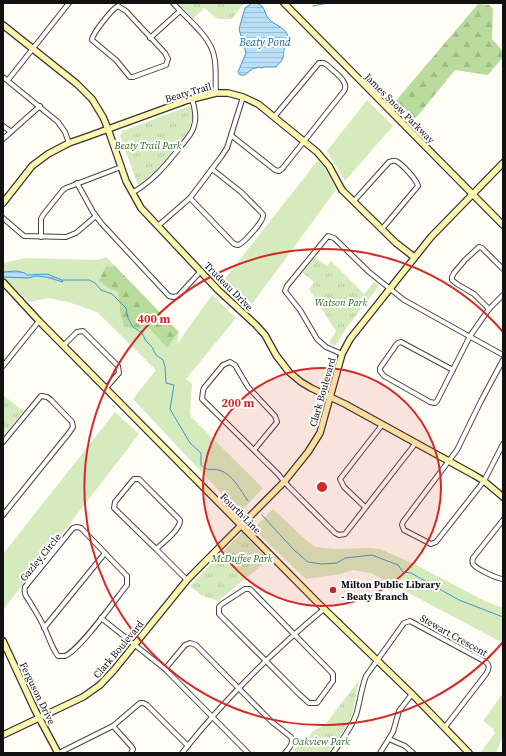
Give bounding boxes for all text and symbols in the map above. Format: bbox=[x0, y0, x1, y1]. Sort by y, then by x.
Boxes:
water label: Beaty Pond bbox=[238, 35, 291, 50]
street label: James Snow Parkway bbox=[361, 70, 438, 147]
street label: Beaty Trail bbox=[163, 80, 213, 105]
park label: Beaty Trail Park bbox=[113, 139, 182, 152]
street label: Trudeau Drive bbox=[202, 259, 256, 313]
park label: Watson Park bbox=[315, 296, 367, 309]
text: 400 m bbox=[138, 311, 171, 327]
street label: Clark Boulevard bbox=[306, 356, 339, 428]
text: 200 m bbox=[222, 395, 255, 411]
centre of rings bbox=[315, 480, 329, 494]
street label: Fourth Line bbox=[217, 490, 264, 537]
street label: Gazley Circle bbox=[17, 531, 64, 584]
park label: McDuffee Park bbox=[210, 552, 273, 565]
place label: Milton Public Library - Beaty Branch bbox=[341, 578, 441, 603]
marker: Milton Public Library - Beaty Branch bbox=[328, 585, 338, 595]
street label: Stewart Crescent bbox=[418, 612, 490, 660]
street label: Clark Boulevard bbox=[90, 618, 147, 681]
street label: Ferguson Drive bbox=[17, 660, 58, 727]
park label: Oakview Park bbox=[292, 735, 350, 748]

